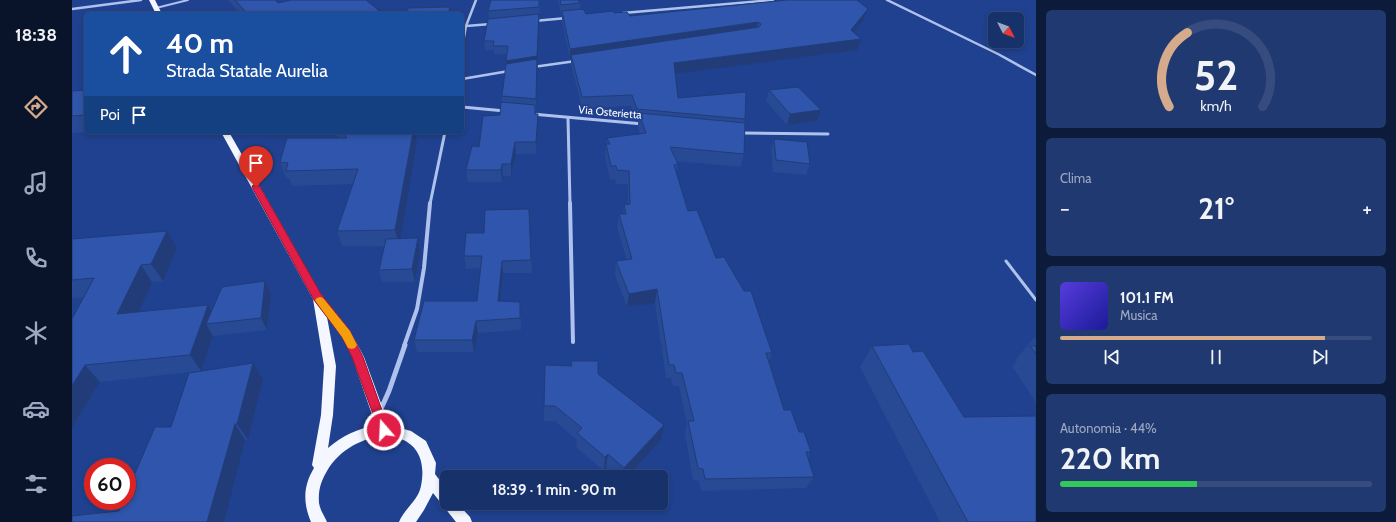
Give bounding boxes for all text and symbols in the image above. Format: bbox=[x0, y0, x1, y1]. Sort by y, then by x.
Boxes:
north arrow bbox=[988, 12, 1024, 48]
map controls bbox=[988, 12, 1024, 48]
text: 18:38 bbox=[15, 24, 57, 46]
text: 40 m bbox=[166, 26, 234, 60]
icon: ahead bbox=[100, 28, 152, 80]
text: 52 bbox=[1194, 50, 1238, 100]
text: Strada Statale Aurelia bbox=[166, 60, 328, 82]
icon: directions bbox=[22, 93, 50, 121]
text: km/h bbox=[1200, 97, 1232, 115]
street label: Via Osterietta bbox=[578, 102, 643, 122]
icon: arrive bbox=[128, 104, 150, 126]
text: Poi bbox=[100, 106, 120, 124]
pin bbox=[239, 146, 273, 187]
icon: arrive bbox=[245, 152, 267, 174]
icon: music bbox=[22, 169, 50, 197]
text: Clima bbox=[1060, 170, 1091, 186]
text: 21° bbox=[1198, 190, 1234, 227]
text: − bbox=[1060, 195, 1070, 222]
text: + bbox=[1362, 195, 1372, 222]
icon: phone bbox=[22, 244, 50, 272]
text: 101.1 FM bbox=[1120, 289, 1174, 307]
text: Musica bbox=[1120, 307, 1158, 323]
icon: climate bbox=[22, 319, 50, 347]
icon: previous bbox=[1101, 346, 1123, 368]
icon: pause bbox=[1205, 346, 1227, 368]
icon: next bbox=[1309, 346, 1331, 368]
icon: car bbox=[22, 395, 50, 423]
position arrow bbox=[363, 409, 405, 451]
text: Autonomia · 44% bbox=[1060, 420, 1157, 436]
text: 220 km bbox=[1060, 440, 1160, 477]
speed limit sign: 60 bbox=[84, 458, 136, 510]
icon: filters bbox=[22, 470, 50, 498]
text: 18:39 · 1 min · 90 m bbox=[492, 481, 616, 499]

